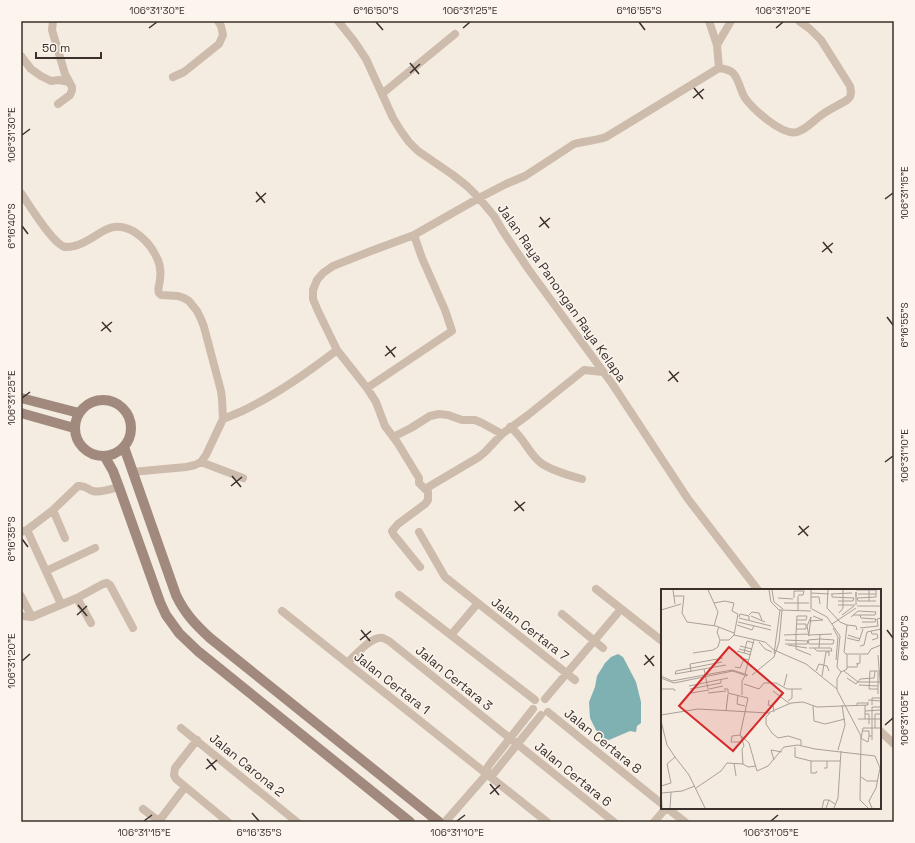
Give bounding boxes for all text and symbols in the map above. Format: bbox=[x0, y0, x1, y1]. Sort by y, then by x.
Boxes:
text: 106°31'30"E bbox=[129, 4, 185, 17]
text: 6°16'50"S bbox=[353, 4, 399, 17]
text: 106°31'25"E bbox=[442, 4, 498, 17]
text: 6°16'55"S bbox=[616, 4, 662, 17]
text: 106°31'20"E bbox=[755, 4, 811, 17]
scale bar bbox=[36, 34, 101, 60]
text: 50 m bbox=[42, 40, 70, 56]
text: 106°31'30"E bbox=[5, 107, 18, 163]
text: 106°31'15"E bbox=[898, 166, 911, 220]
street label: Jalan Raya Panongan Raya Kelapa bbox=[494, 201, 630, 386]
text: 6°16'40"S bbox=[5, 203, 18, 249]
text: 6°16'55"S bbox=[898, 302, 911, 348]
text: 106°31'25"E bbox=[5, 370, 18, 426]
text: 106°31'10"E bbox=[898, 429, 911, 483]
text: 6°16'35"S bbox=[5, 516, 18, 562]
inset map bbox=[661, 589, 881, 809]
street label: Jalan Certara 7 bbox=[488, 593, 572, 665]
text: 6°16'50"S bbox=[898, 615, 911, 661]
text: 106°31'20"E bbox=[5, 633, 18, 689]
street label: Jalan Certara 3 bbox=[412, 642, 496, 714]
street label: Jalan Certara 1 bbox=[350, 648, 434, 718]
text: 106°31'05"E bbox=[898, 690, 911, 746]
street label: Jalan Certara 8 bbox=[561, 705, 645, 777]
street label: Jalan Carona 2 bbox=[206, 729, 288, 801]
street label: Jalan Certara 6 bbox=[531, 738, 615, 810]
text: 106°31'15"E bbox=[117, 826, 171, 839]
text: 6°16'35"S bbox=[236, 826, 282, 839]
text: 106°31'10"E bbox=[430, 826, 484, 839]
text: 106°31'05"E bbox=[743, 826, 799, 839]

